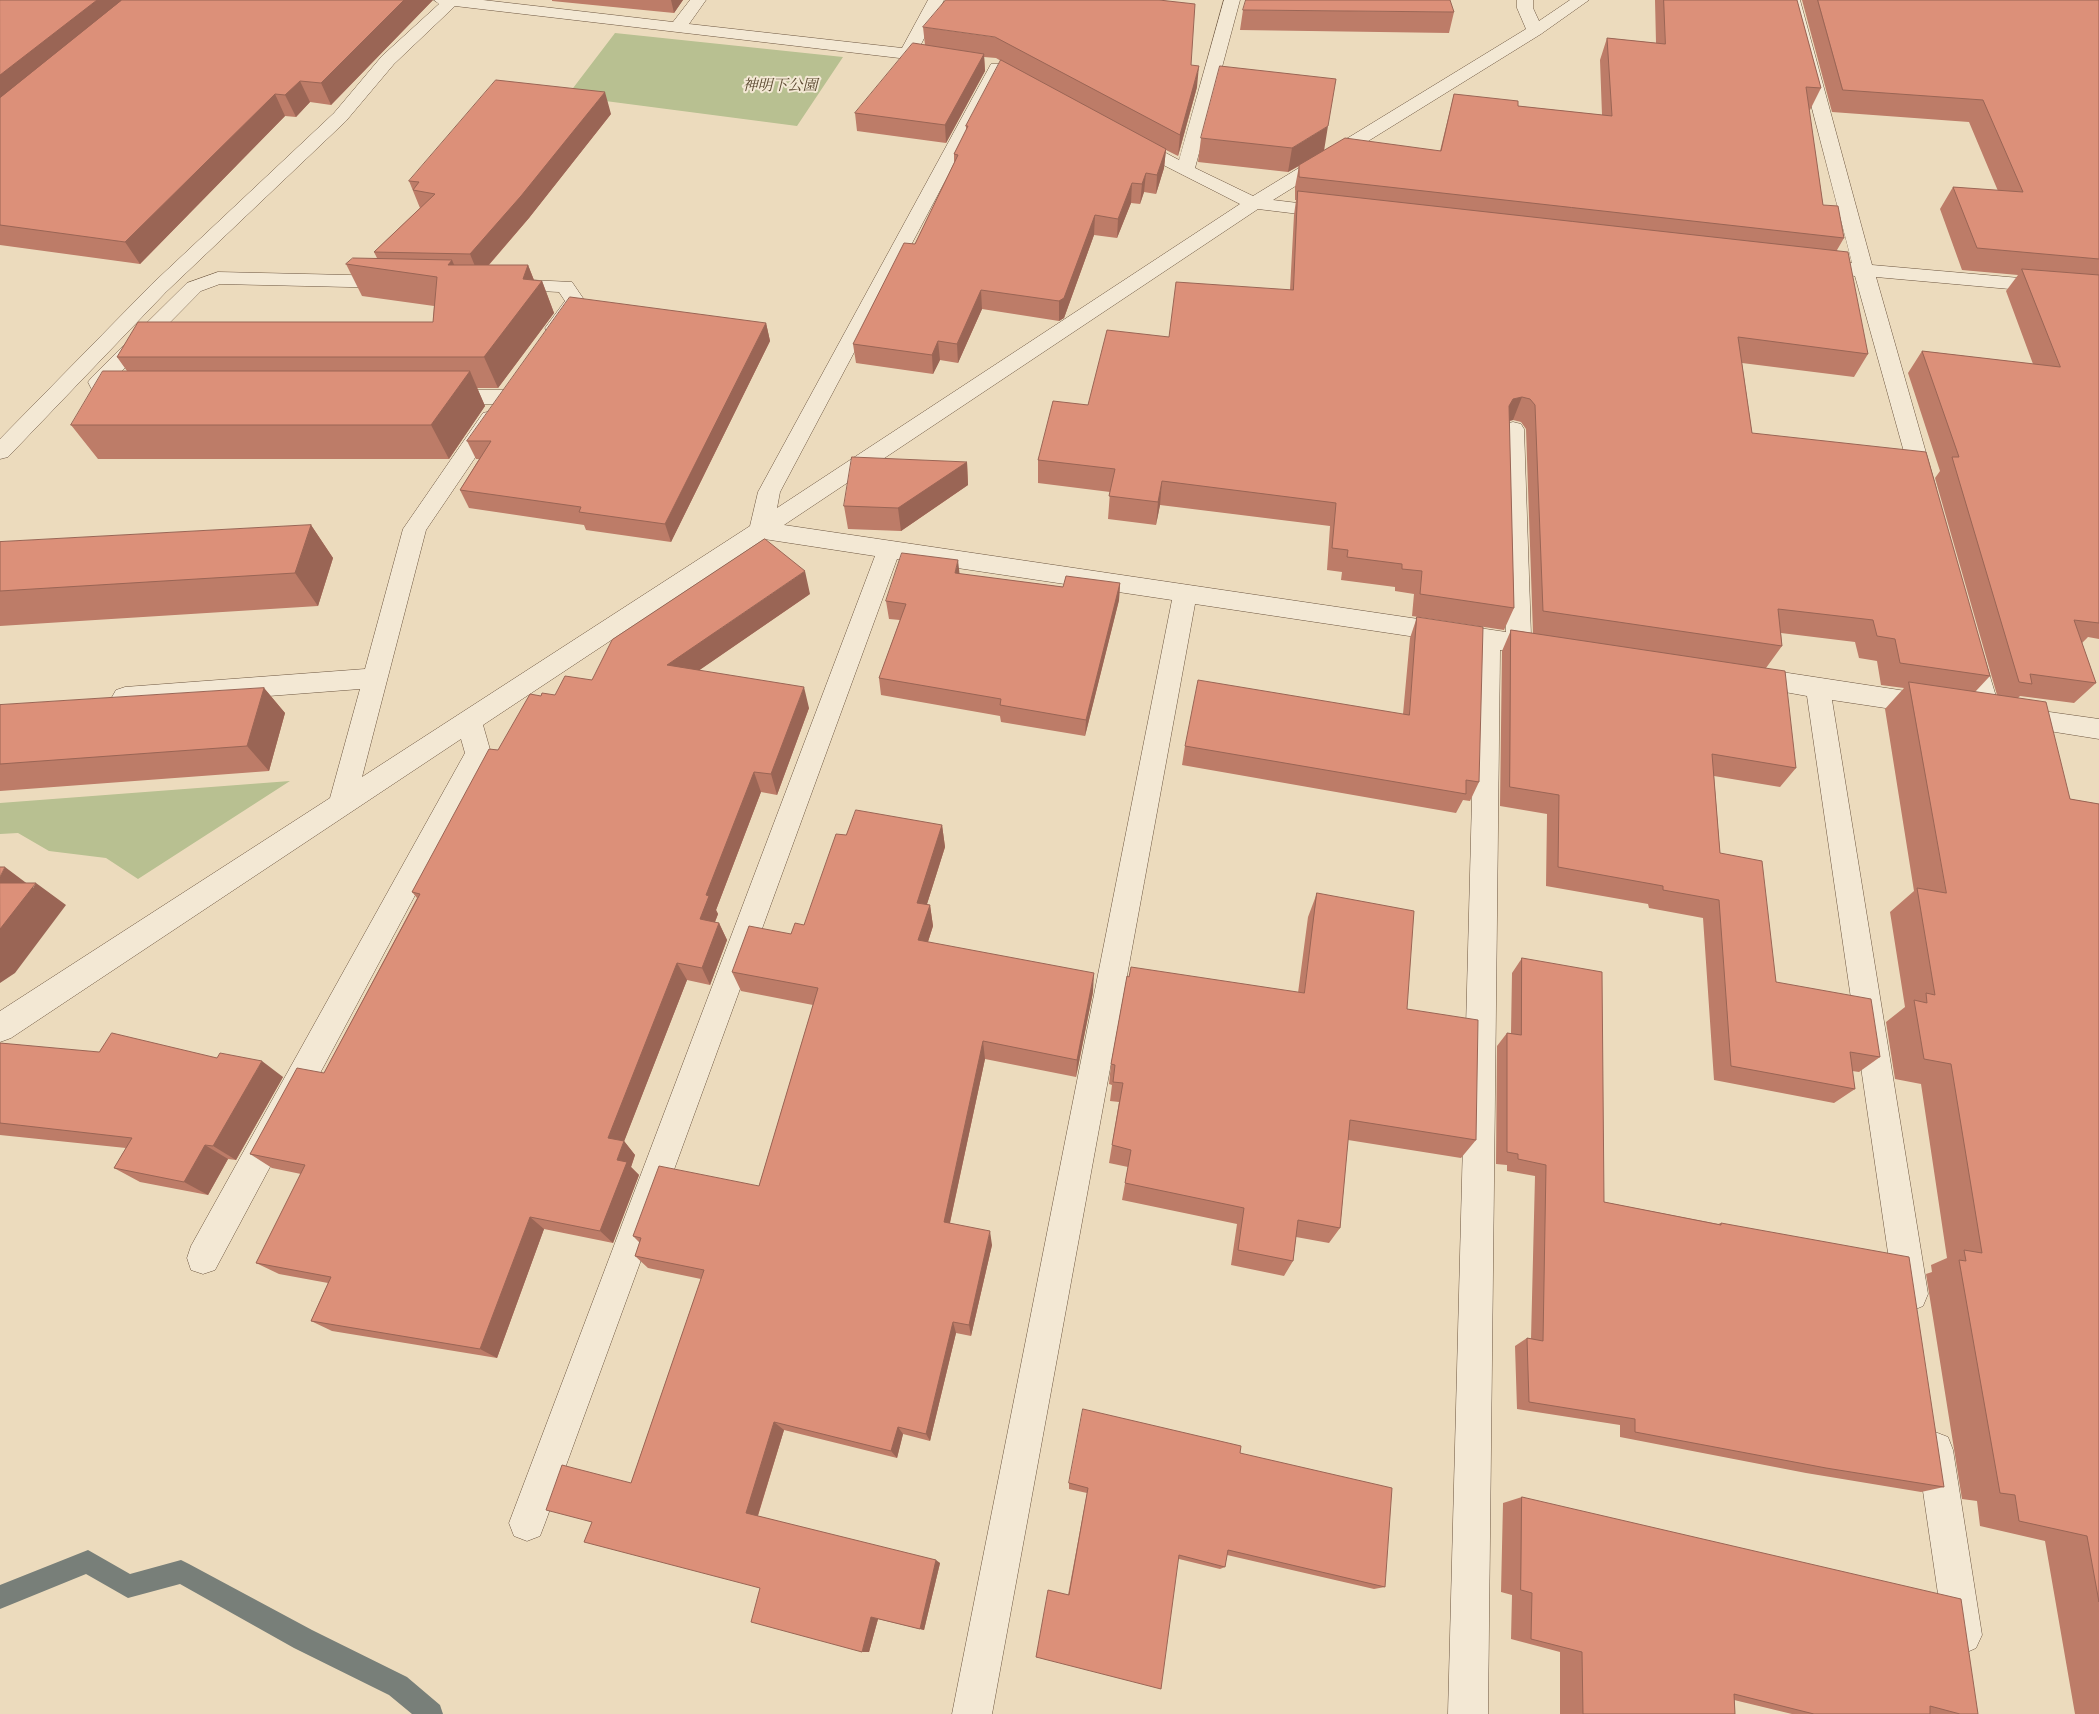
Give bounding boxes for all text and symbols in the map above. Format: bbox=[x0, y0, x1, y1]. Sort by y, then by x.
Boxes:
park label: 神明下公園 bbox=[743, 78, 817, 96]

